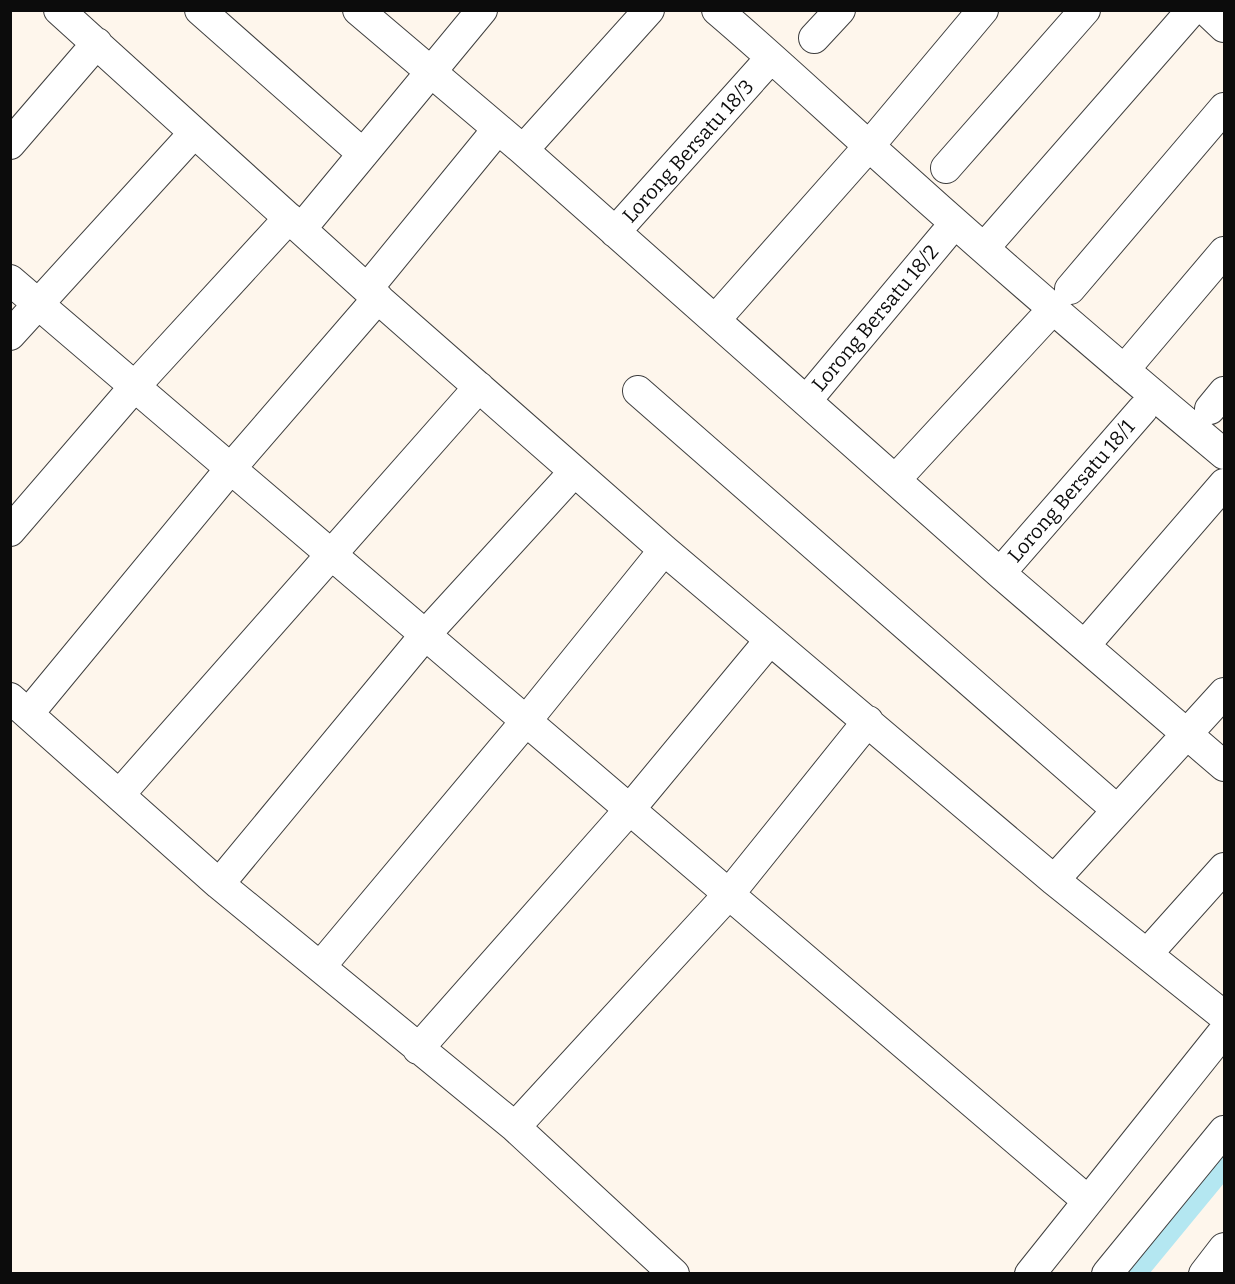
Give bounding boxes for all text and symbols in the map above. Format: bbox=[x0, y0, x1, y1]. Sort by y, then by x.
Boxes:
street label: Lorong Bersatu 18/3 bbox=[617, 75, 759, 227]
street label: Lorong Bersatu 18/2 bbox=[807, 240, 943, 396]
street label: Lorong Bersatu 18/1 bbox=[1003, 415, 1139, 567]

